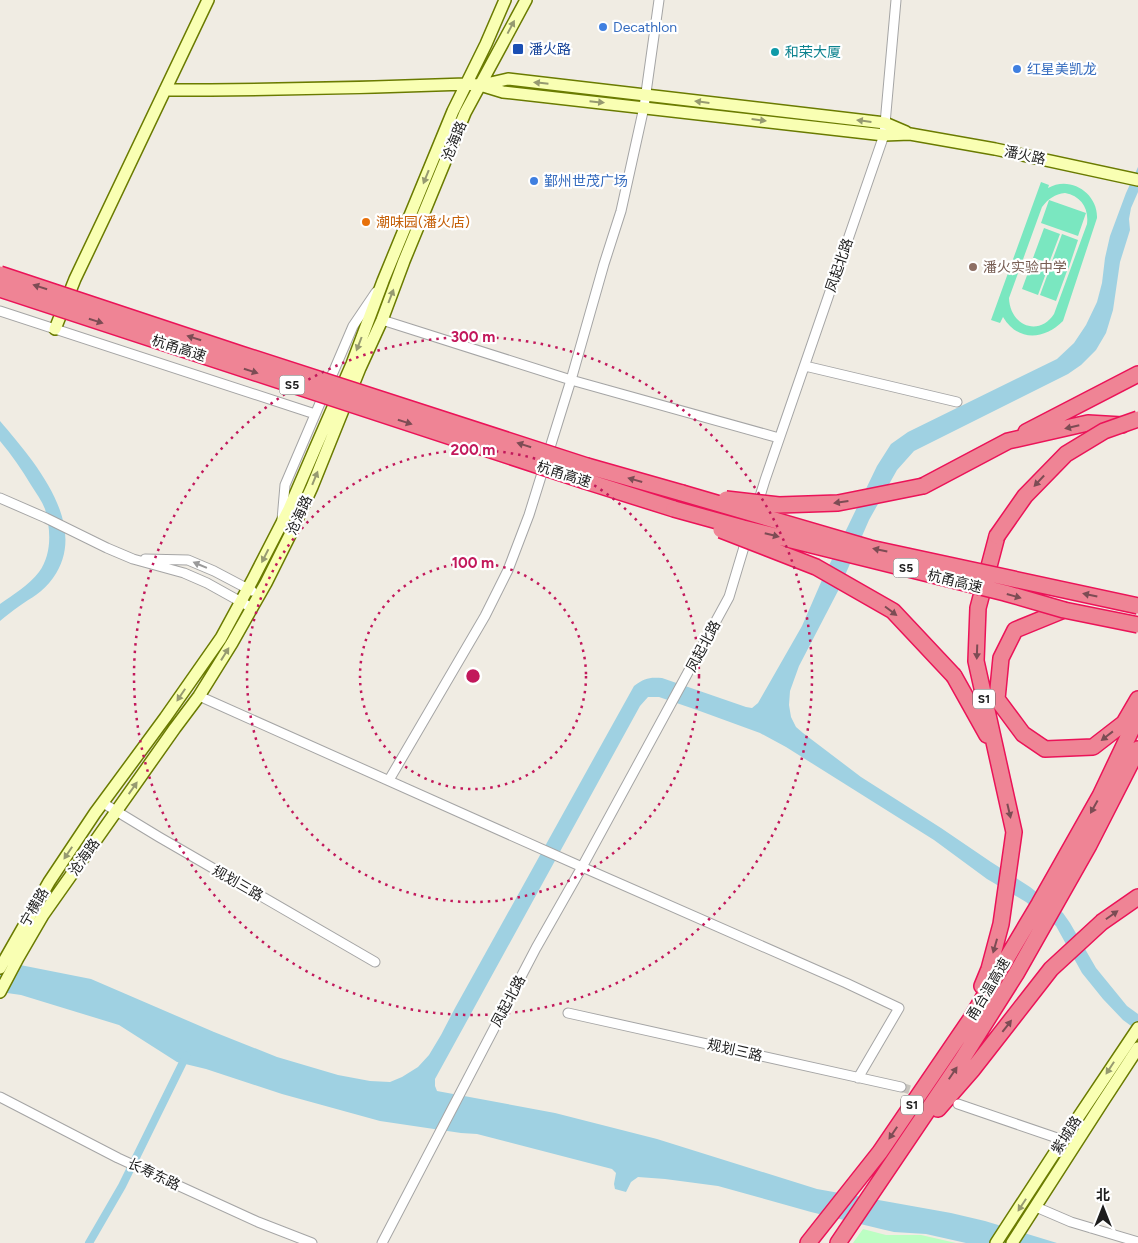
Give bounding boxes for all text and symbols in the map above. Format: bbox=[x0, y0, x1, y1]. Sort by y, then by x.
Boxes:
place label: Decathlon bbox=[613, 19, 677, 36]
one-way arrow bbox=[507, 20, 515, 34]
marker: Decathlon bbox=[597, 21, 609, 33]
place label: 潘火路 bbox=[529, 41, 571, 58]
marker: 潘火路 bbox=[511, 42, 525, 56]
place label: 和荣大厦 bbox=[785, 44, 841, 61]
marker: 和荣大厦 bbox=[769, 46, 781, 58]
place label: 红星美凯龙 bbox=[1027, 61, 1097, 78]
marker: 红星美凯龙 bbox=[1011, 63, 1023, 75]
one-way arrow bbox=[533, 79, 549, 87]
one-way arrow bbox=[590, 98, 606, 106]
one-way arrow bbox=[694, 98, 710, 106]
one-way arrow bbox=[751, 116, 767, 124]
one-way arrow bbox=[855, 117, 871, 125]
street label: 沧海路 bbox=[439, 119, 470, 164]
street label: 潘火路 bbox=[1003, 143, 1047, 168]
one-way arrow bbox=[422, 170, 430, 185]
place label: 鄞州世茂广场 bbox=[544, 173, 628, 190]
marker: 鄞州世茂广场 bbox=[528, 175, 540, 187]
place label: 潮味园(潘火店) bbox=[376, 214, 470, 231]
marker: 潮味园(潘火店) bbox=[360, 216, 372, 228]
street label: 凤起北路 bbox=[822, 236, 857, 294]
place label: 潘火实验中学 bbox=[983, 259, 1067, 276]
marker: 潘火实验中学 bbox=[967, 261, 979, 273]
one-way arrow bbox=[33, 283, 48, 290]
one-way arrow bbox=[387, 288, 395, 303]
one-way arrow bbox=[89, 317, 104, 325]
text: 300 m bbox=[451, 328, 495, 346]
street label: 杭甬高速 bbox=[150, 332, 208, 365]
one-way arrow bbox=[187, 334, 202, 342]
one-way arrow bbox=[355, 337, 363, 352]
one-way arrow bbox=[243, 368, 258, 376]
road number: S5 bbox=[280, 376, 304, 394]
one-way arrow bbox=[398, 418, 413, 426]
one-way arrow bbox=[1065, 423, 1080, 431]
text: 200 m bbox=[451, 441, 495, 459]
one-way arrow bbox=[516, 441, 531, 449]
street label: 杭甬高速 bbox=[535, 458, 593, 491]
one-way arrow bbox=[311, 470, 319, 485]
one-way arrow bbox=[628, 475, 643, 483]
one-way arrow bbox=[1033, 475, 1045, 487]
street label: 沧海路 bbox=[283, 493, 316, 538]
one-way arrow bbox=[832, 498, 848, 506]
one-way arrow bbox=[764, 531, 779, 539]
one-way arrow bbox=[873, 546, 888, 554]
one-way arrow bbox=[261, 549, 269, 563]
text: 100 m bbox=[452, 554, 494, 572]
road number: S5 bbox=[894, 558, 918, 578]
one-way arrow bbox=[193, 560, 207, 568]
street label: 杭甬高速 bbox=[926, 566, 984, 597]
one-way arrow bbox=[1083, 591, 1098, 599]
one-way arrow bbox=[1007, 592, 1022, 600]
one-way arrow bbox=[885, 606, 898, 616]
street label: 凤起北路 bbox=[683, 618, 724, 675]
one-way arrow bbox=[972, 644, 980, 660]
one-way arrow bbox=[221, 647, 230, 660]
centre of rings bbox=[464, 667, 482, 685]
one-way arrow bbox=[176, 688, 186, 702]
road number: S1 bbox=[973, 690, 995, 709]
one-way arrow bbox=[1101, 730, 1114, 741]
one-way arrow bbox=[128, 781, 138, 794]
one-way arrow bbox=[1089, 800, 1098, 813]
one-way arrow bbox=[1005, 803, 1013, 818]
street label: 沧海路 bbox=[65, 835, 103, 879]
one-way arrow bbox=[63, 847, 73, 860]
street label: 规划三路 bbox=[209, 862, 266, 905]
street label: 宁横路 bbox=[17, 885, 52, 930]
one-way arrow bbox=[1105, 910, 1119, 920]
one-way arrow bbox=[991, 938, 999, 954]
street label: 甬台温高速 bbox=[963, 955, 1014, 1024]
street label: 凤起北路 bbox=[488, 973, 529, 1030]
one-way arrow bbox=[1001, 1020, 1012, 1033]
street label: 规划三路 bbox=[706, 1036, 764, 1065]
one-way arrow bbox=[1105, 1062, 1115, 1075]
one-way arrow bbox=[948, 1066, 958, 1079]
road number: S1 bbox=[901, 1096, 923, 1114]
street label: 紫城路 bbox=[1048, 1113, 1085, 1158]
one-way arrow bbox=[888, 1126, 898, 1139]
street label: 长寿东路 bbox=[125, 1155, 183, 1194]
north arrow bbox=[1078, 1183, 1128, 1233]
text: 北 bbox=[1096, 1187, 1110, 1204]
one-way arrow bbox=[1017, 1198, 1026, 1211]

